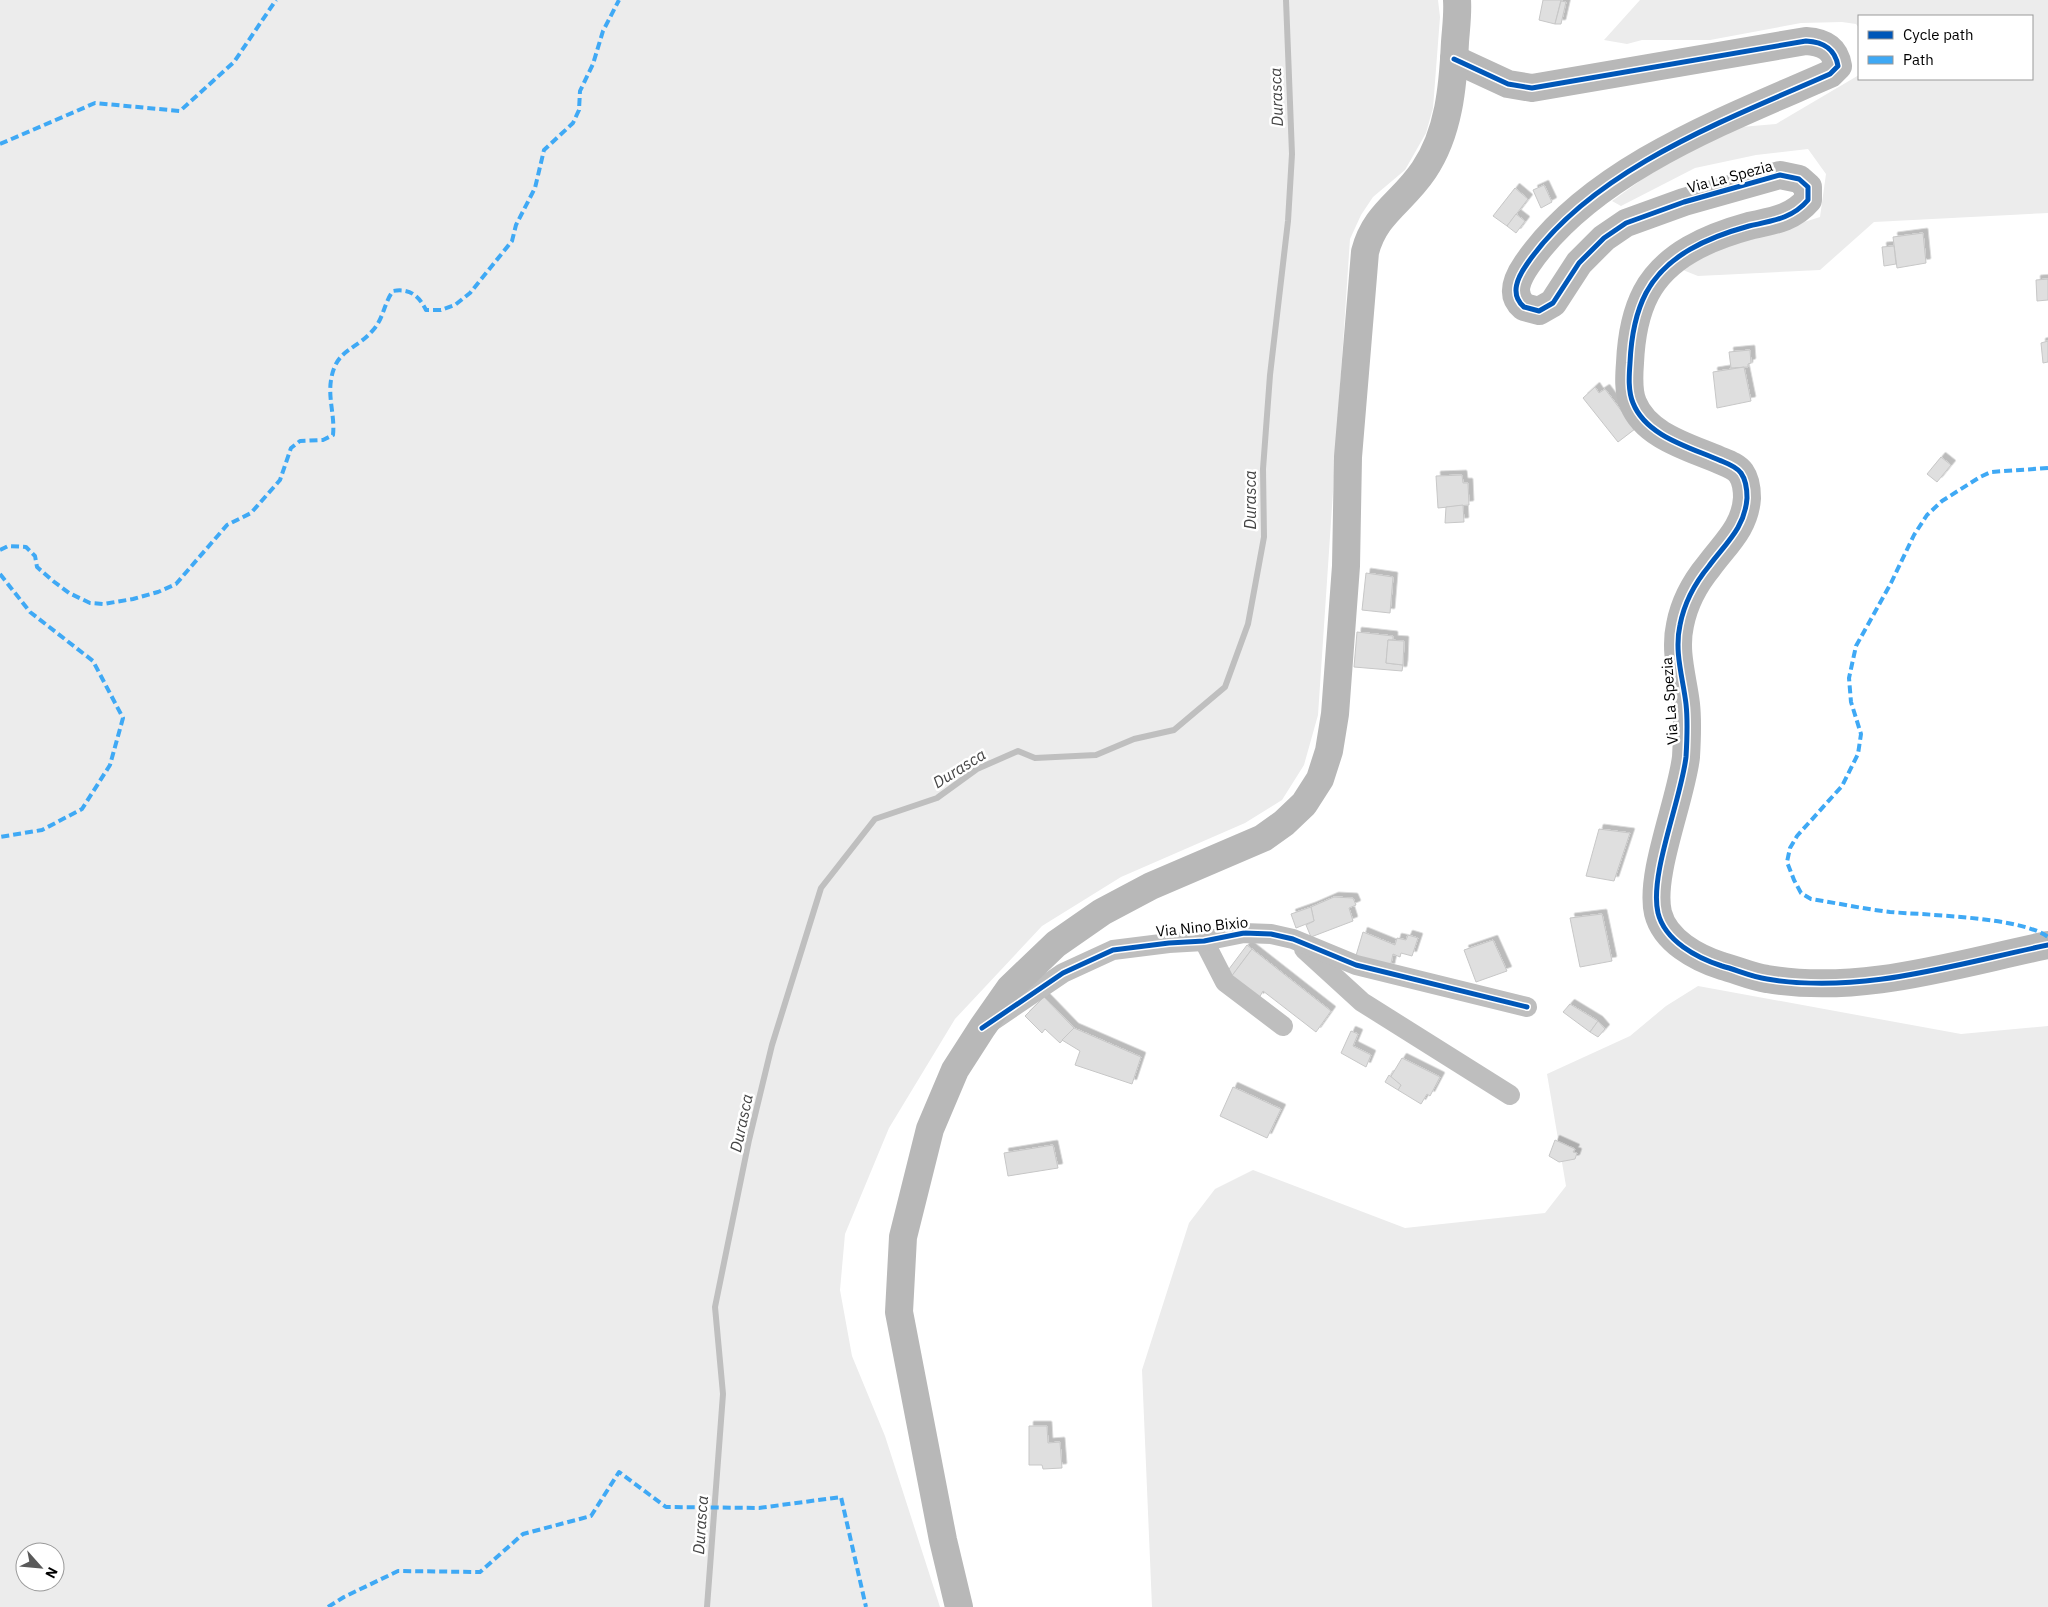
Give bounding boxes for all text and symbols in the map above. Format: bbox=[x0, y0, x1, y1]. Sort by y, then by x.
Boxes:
legend bbox=[1858, 15, 2033, 80]
text: Cycle path bbox=[1903, 25, 1974, 44]
text: Path bbox=[1903, 50, 1934, 69]
water label: Durasca bbox=[1265, 67, 1287, 127]
street label: Via La Spezia bbox=[1685, 156, 1775, 197]
water label: Durasca bbox=[1240, 471, 1260, 529]
street label: Via La Spezia bbox=[1657, 657, 1682, 745]
water label: Durasca bbox=[929, 744, 989, 792]
street label: Via Nino Bixio bbox=[1155, 912, 1249, 941]
water label: Durasca bbox=[725, 1092, 757, 1154]
water label: Durasca bbox=[688, 1495, 712, 1555]
north arrow bbox=[15, 1542, 65, 1592]
text: N bbox=[41, 1564, 62, 1582]

